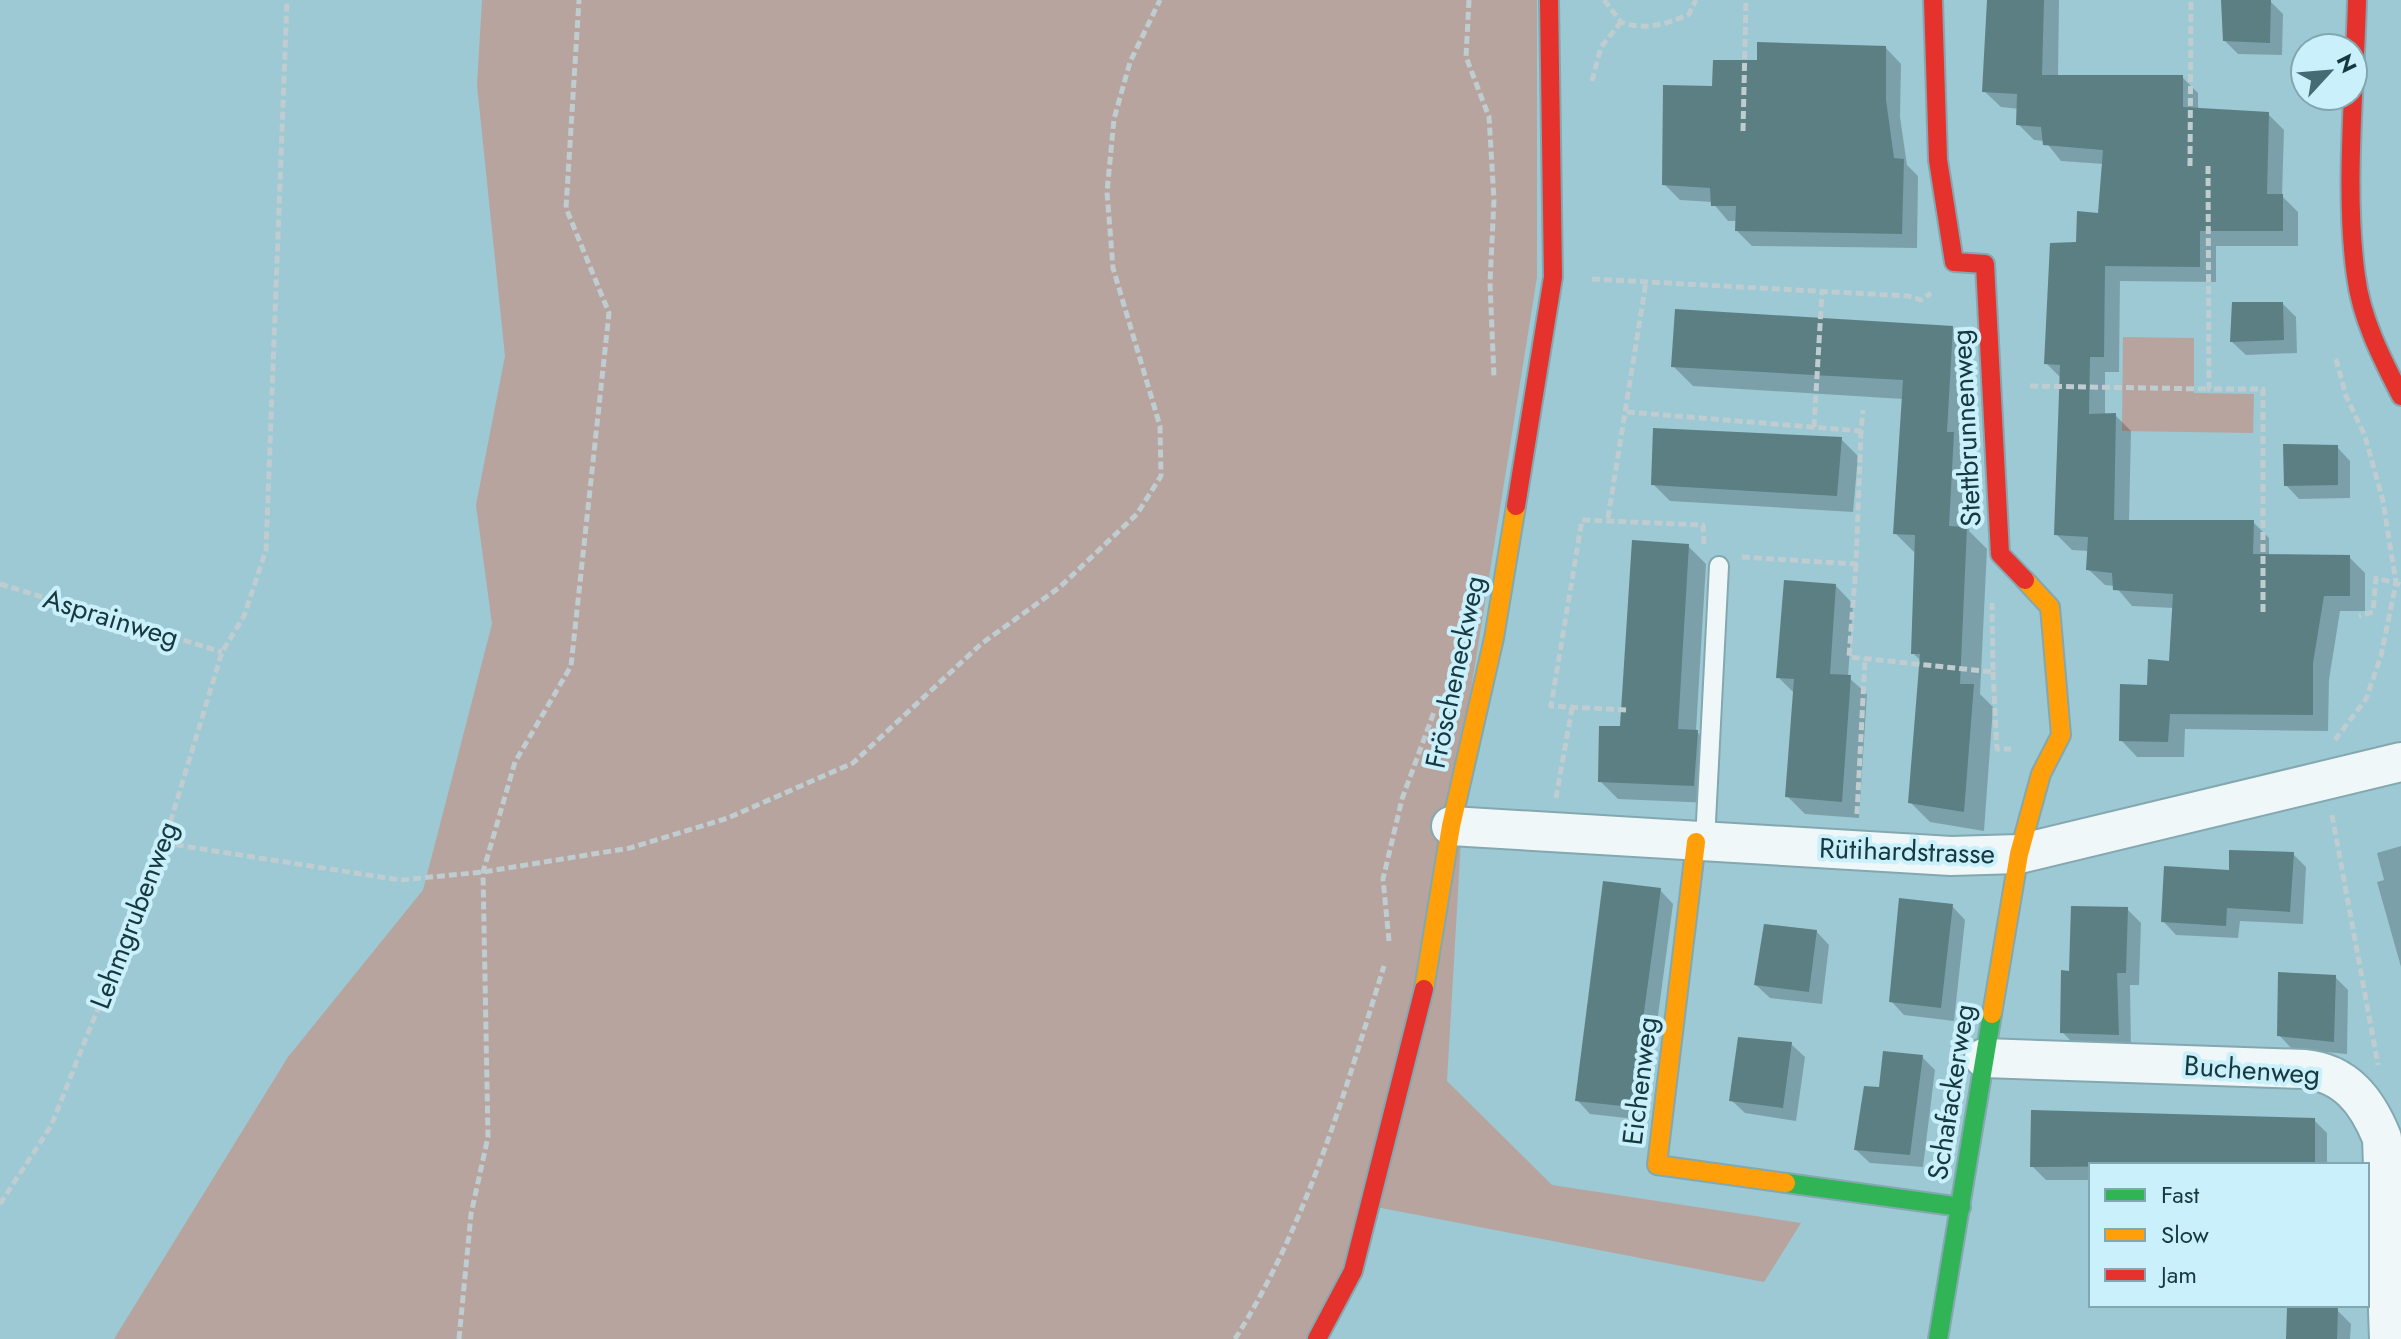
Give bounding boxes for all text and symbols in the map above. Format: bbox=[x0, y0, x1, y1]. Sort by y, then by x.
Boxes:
north arrow bbox=[2289, 32, 2369, 112]
text: N bbox=[2329, 48, 2365, 78]
street label: Stettbrunnenweg bbox=[1940, 328, 1992, 528]
street label: Fröscheneckweg bbox=[1415, 572, 1495, 772]
street label: Asprainweg bbox=[38, 578, 184, 658]
street label: Lehmgrubenweg bbox=[79, 815, 189, 1015]
street label: Rütihardstrasse bbox=[1818, 827, 1996, 875]
street label: Schafackerweg bbox=[1917, 1001, 1985, 1183]
street label: Eichenweg bbox=[1612, 1015, 1668, 1147]
street label: Buchenweg bbox=[2183, 1045, 2321, 1095]
legend bbox=[2089, 1163, 2369, 1307]
text: Fast bbox=[2161, 1177, 2199, 1212]
text: Slow bbox=[2161, 1217, 2209, 1252]
text: Jam bbox=[2158, 1257, 2197, 1292]

